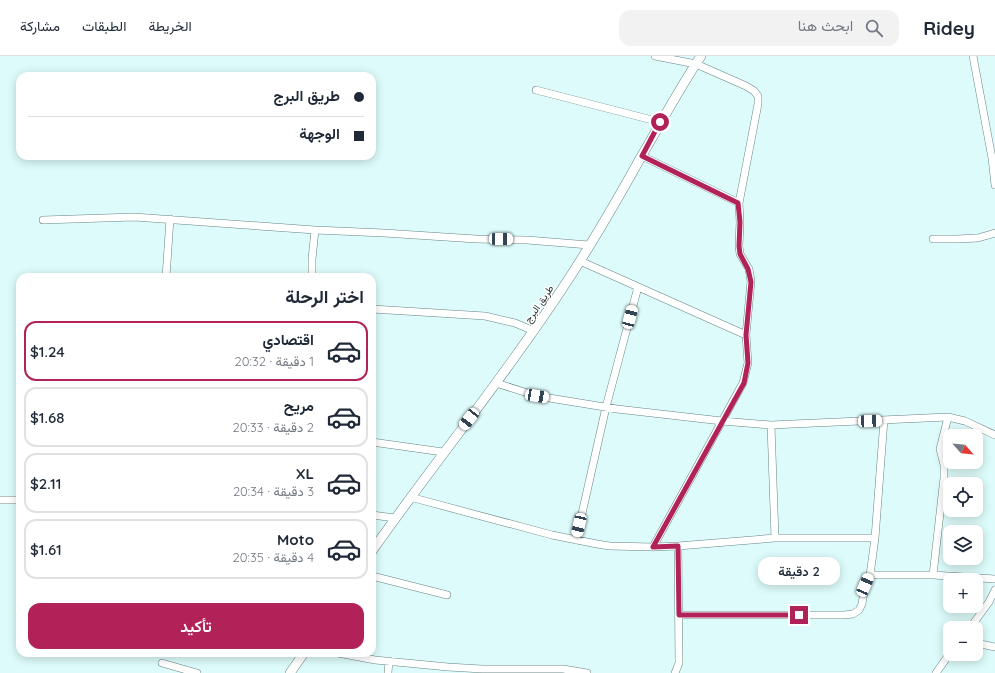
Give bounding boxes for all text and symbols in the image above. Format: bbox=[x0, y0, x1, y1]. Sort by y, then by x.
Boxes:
search box bbox=[619, 10, 899, 46]
text: ابحث هنا bbox=[798, 16, 853, 35]
text: Ridey bbox=[923, 16, 975, 40]
text: مشاركة bbox=[20, 17, 60, 35]
text: الطبقات bbox=[82, 17, 126, 35]
text: الخريطة bbox=[148, 17, 192, 35]
icon: search bbox=[863, 17, 885, 39]
text: طريق البرج bbox=[274, 86, 340, 105]
route start bbox=[651, 113, 669, 131]
text: الوجهة bbox=[299, 124, 340, 143]
car bbox=[489, 233, 513, 245]
street label: طريق البرج bbox=[522, 282, 557, 326]
text: اختر الرحلة bbox=[285, 285, 364, 308]
car bbox=[621, 304, 639, 330]
text: اقتصادي bbox=[262, 330, 314, 349]
icon: car bbox=[326, 333, 362, 369]
text: $1.24 bbox=[30, 342, 65, 361]
text: 1 دقيقة · 20:32 bbox=[235, 353, 314, 369]
car bbox=[524, 388, 550, 404]
text: مريح bbox=[284, 396, 314, 415]
icon: car bbox=[326, 399, 362, 435]
car bbox=[457, 406, 481, 432]
text: $1.68 bbox=[30, 408, 64, 427]
car bbox=[858, 415, 882, 427]
text: 2 دقيقة · 20:33 bbox=[233, 419, 314, 435]
north arrow bbox=[943, 429, 983, 469]
map controls bbox=[943, 429, 983, 661]
text: XL bbox=[296, 464, 314, 483]
icon: car bbox=[326, 465, 362, 501]
text: $2.11 bbox=[30, 474, 61, 493]
button: locate bbox=[943, 477, 983, 517]
text: 3 دقيقة · 20:34 bbox=[233, 483, 314, 499]
car bbox=[570, 512, 588, 538]
button: layers bbox=[943, 525, 983, 565]
text: Moto bbox=[277, 530, 314, 549]
icon: car bbox=[326, 531, 362, 567]
text: $1.61 bbox=[30, 540, 62, 559]
text: 4 دقيقة · 20:35 bbox=[233, 549, 314, 565]
callout: 2 دقيقة bbox=[758, 557, 840, 585]
text: 2 دقيقة bbox=[778, 563, 820, 579]
car bbox=[855, 572, 875, 598]
button: + bbox=[943, 573, 983, 613]
button: تأكيد bbox=[28, 603, 364, 649]
route end bbox=[790, 606, 808, 624]
button: − bbox=[943, 621, 983, 661]

